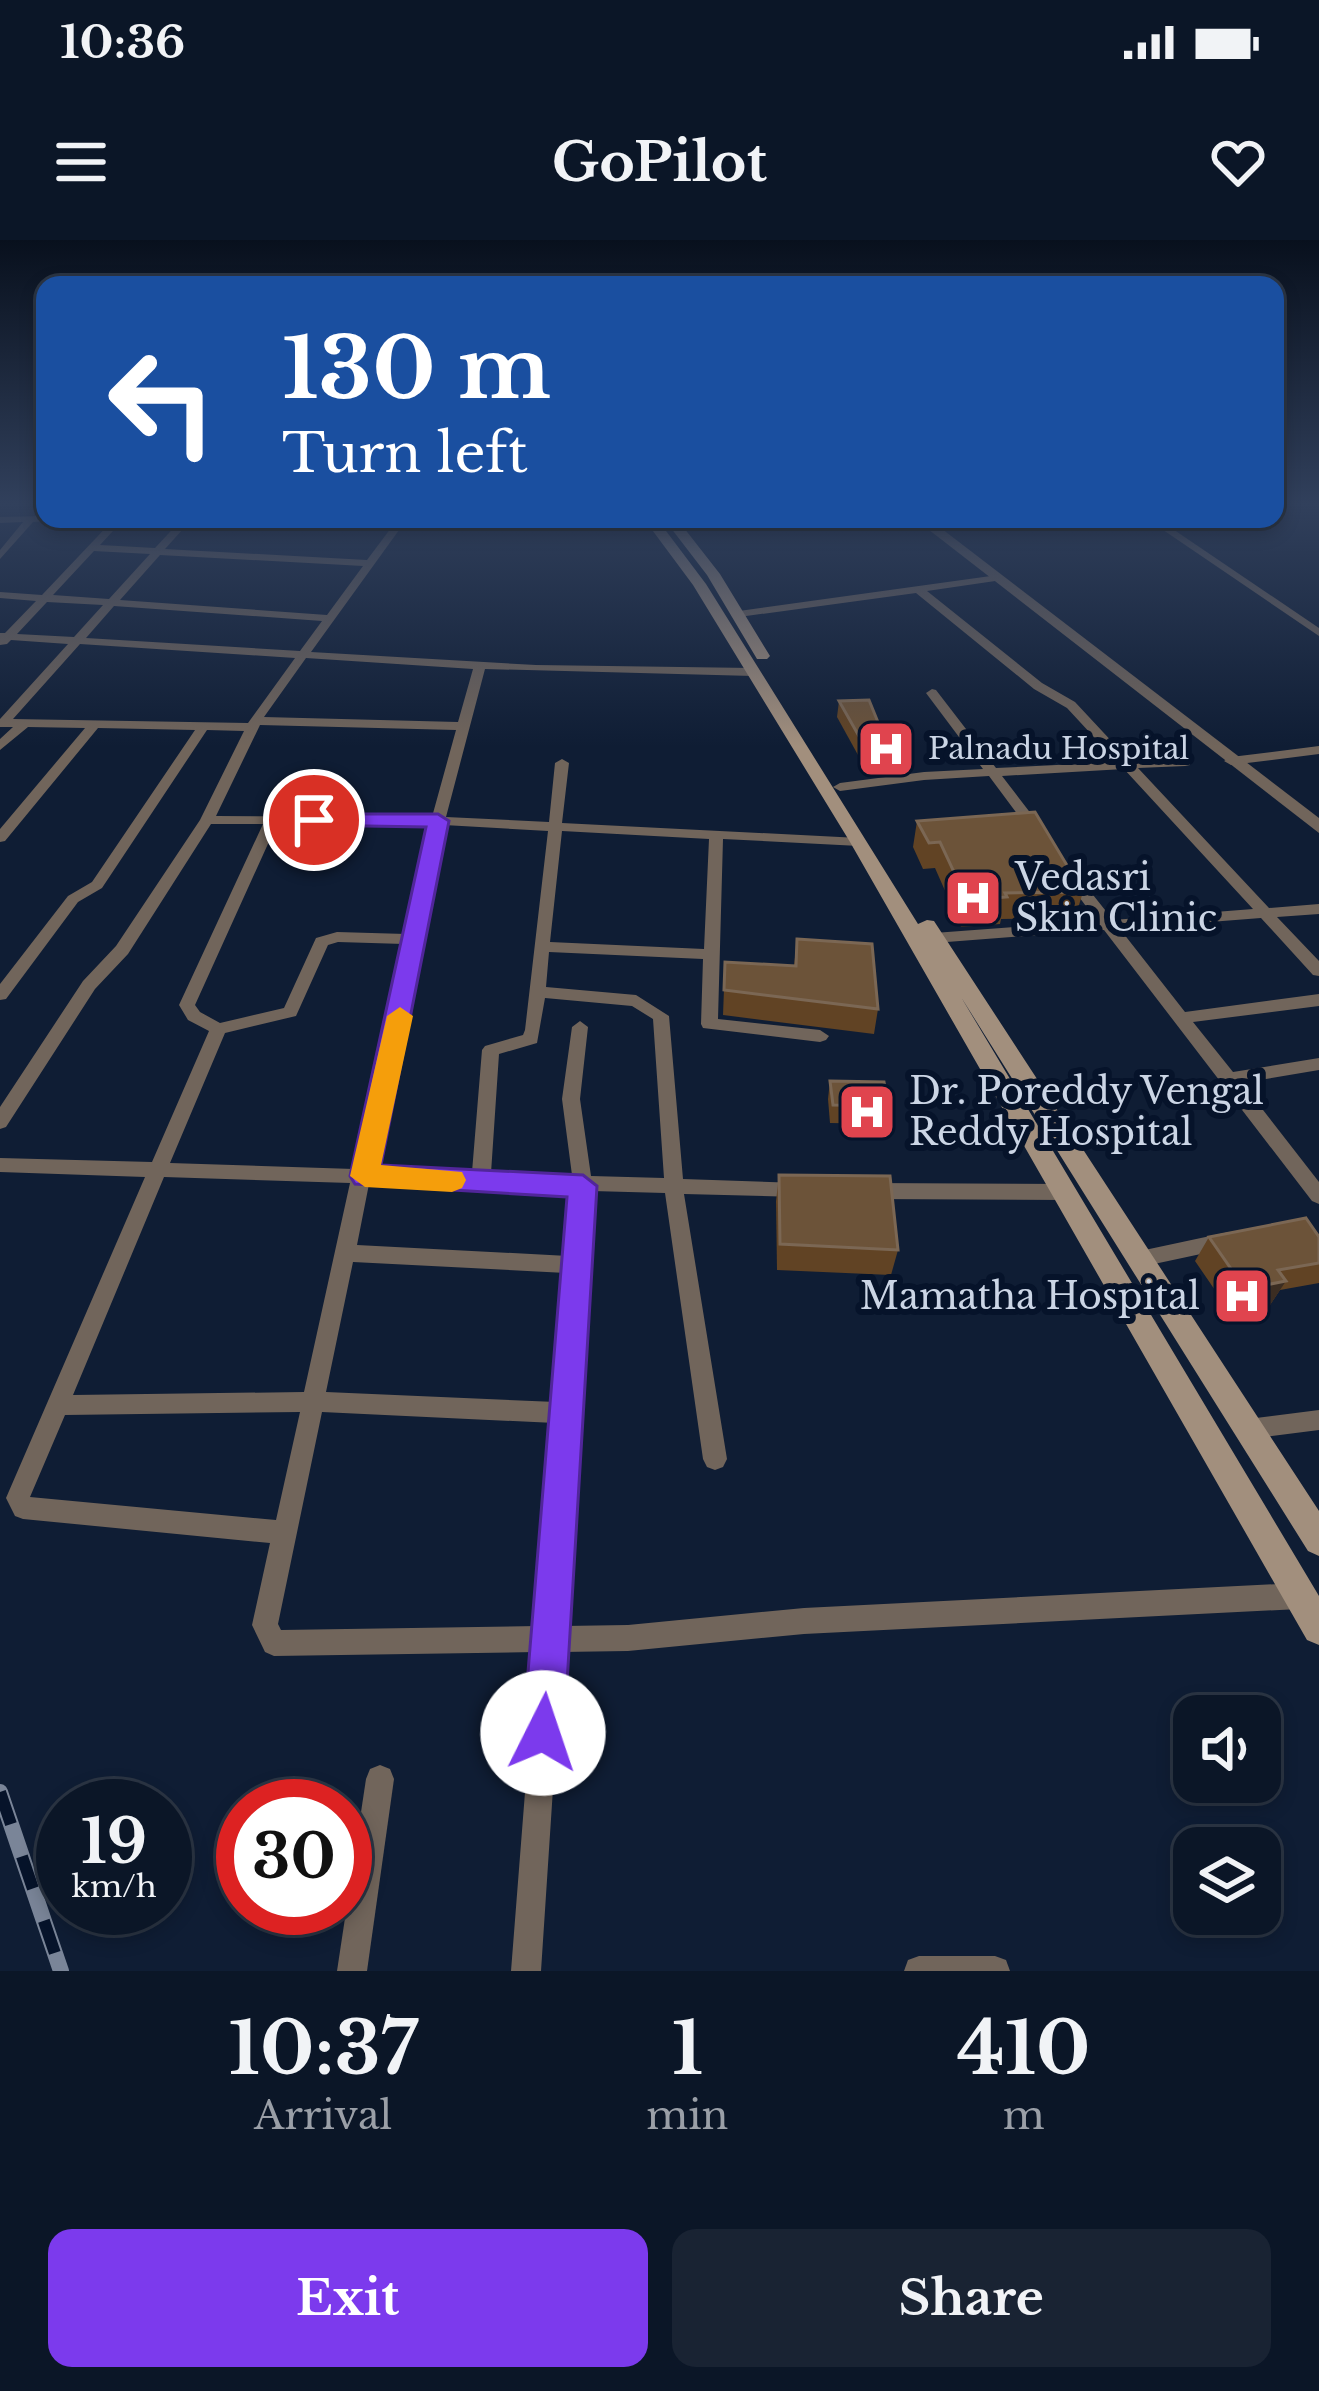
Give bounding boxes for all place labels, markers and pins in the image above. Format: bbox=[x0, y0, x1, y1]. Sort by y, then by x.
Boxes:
hospital icon: Palnadu Hospital bbox=[855, 718, 917, 780]
place label: Palnadu Hospital bbox=[928, 730, 1189, 767]
pin bbox=[263, 769, 365, 871]
place label: Vedasri Skin Clinic bbox=[1014, 855, 1217, 941]
hospital icon: Vedasri Skin Clinic bbox=[942, 867, 1004, 929]
place label: Dr. Poreddy Vengal Reddy Hospital bbox=[909, 1069, 1264, 1155]
hospital icon: Dr. Poreddy Vengal Reddy Hospital bbox=[836, 1081, 898, 1143]
hospital icon: Mamatha Hospital bbox=[1211, 1265, 1273, 1327]
place label: Mamatha Hospital bbox=[860, 1274, 1200, 1319]

